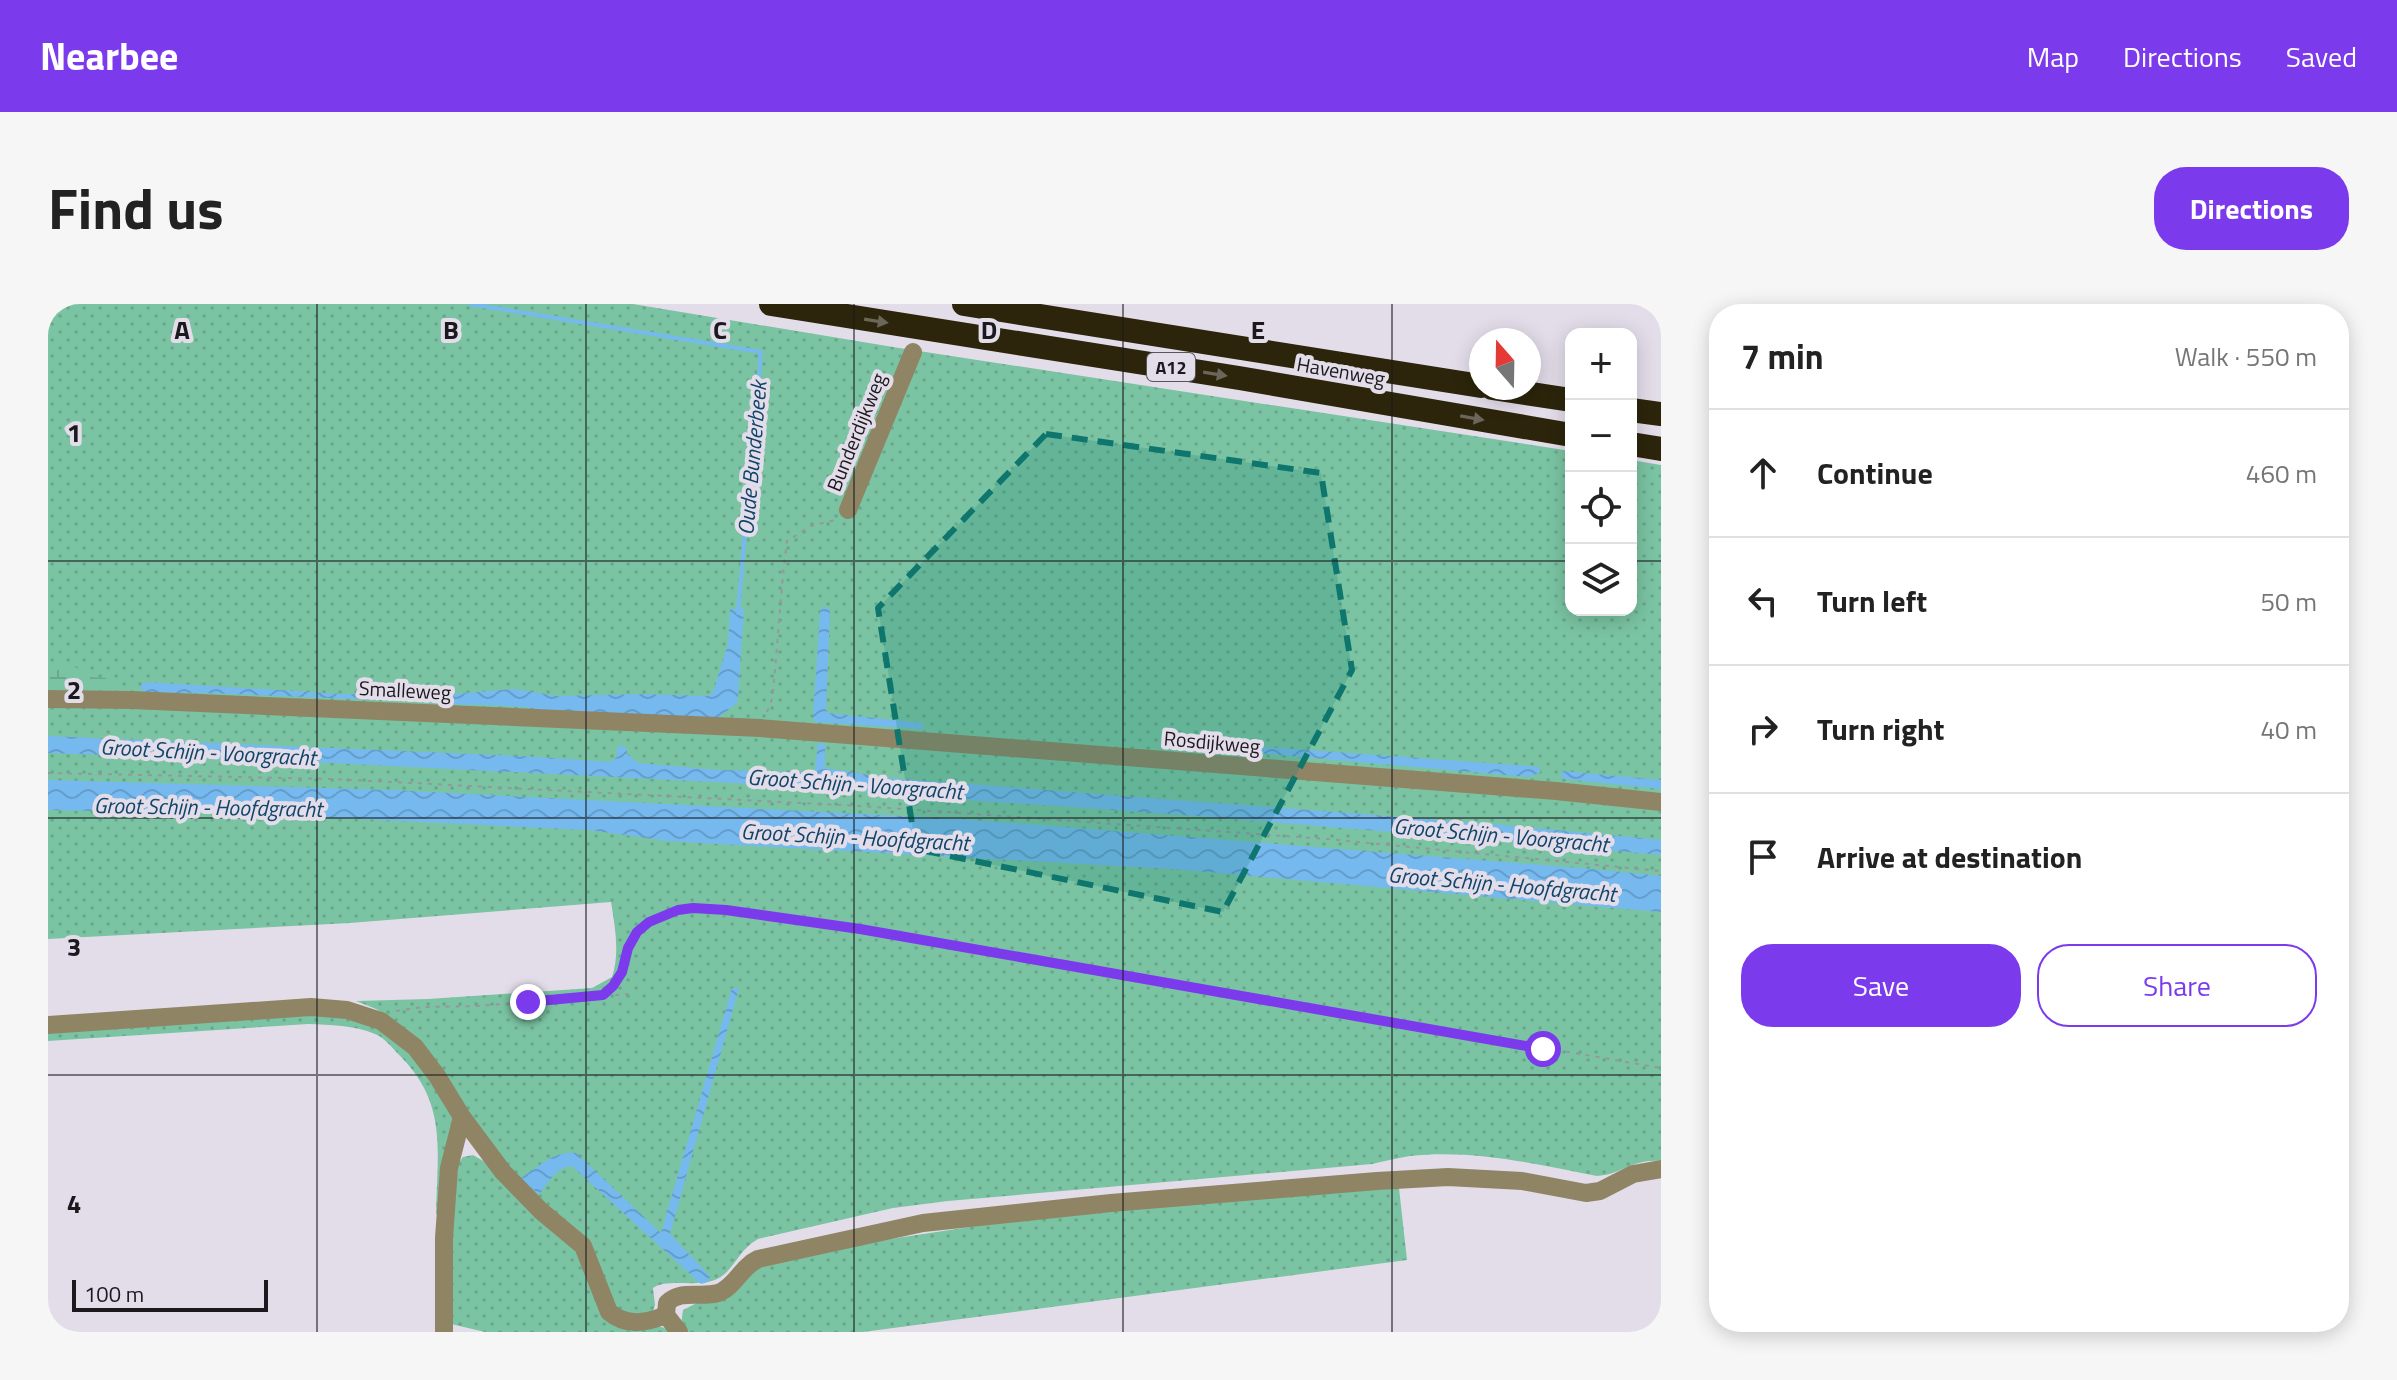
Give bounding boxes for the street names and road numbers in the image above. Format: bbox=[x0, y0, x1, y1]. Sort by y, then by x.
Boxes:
street label: Havenweg bbox=[1294, 348, 1388, 394]
road number: A12 bbox=[1147, 353, 1195, 381]
street label: Bunderdijkweg bbox=[818, 368, 894, 496]
street label: Smalleweg bbox=[358, 672, 452, 708]
street label: Rosdijkweg bbox=[1163, 722, 1261, 762]

